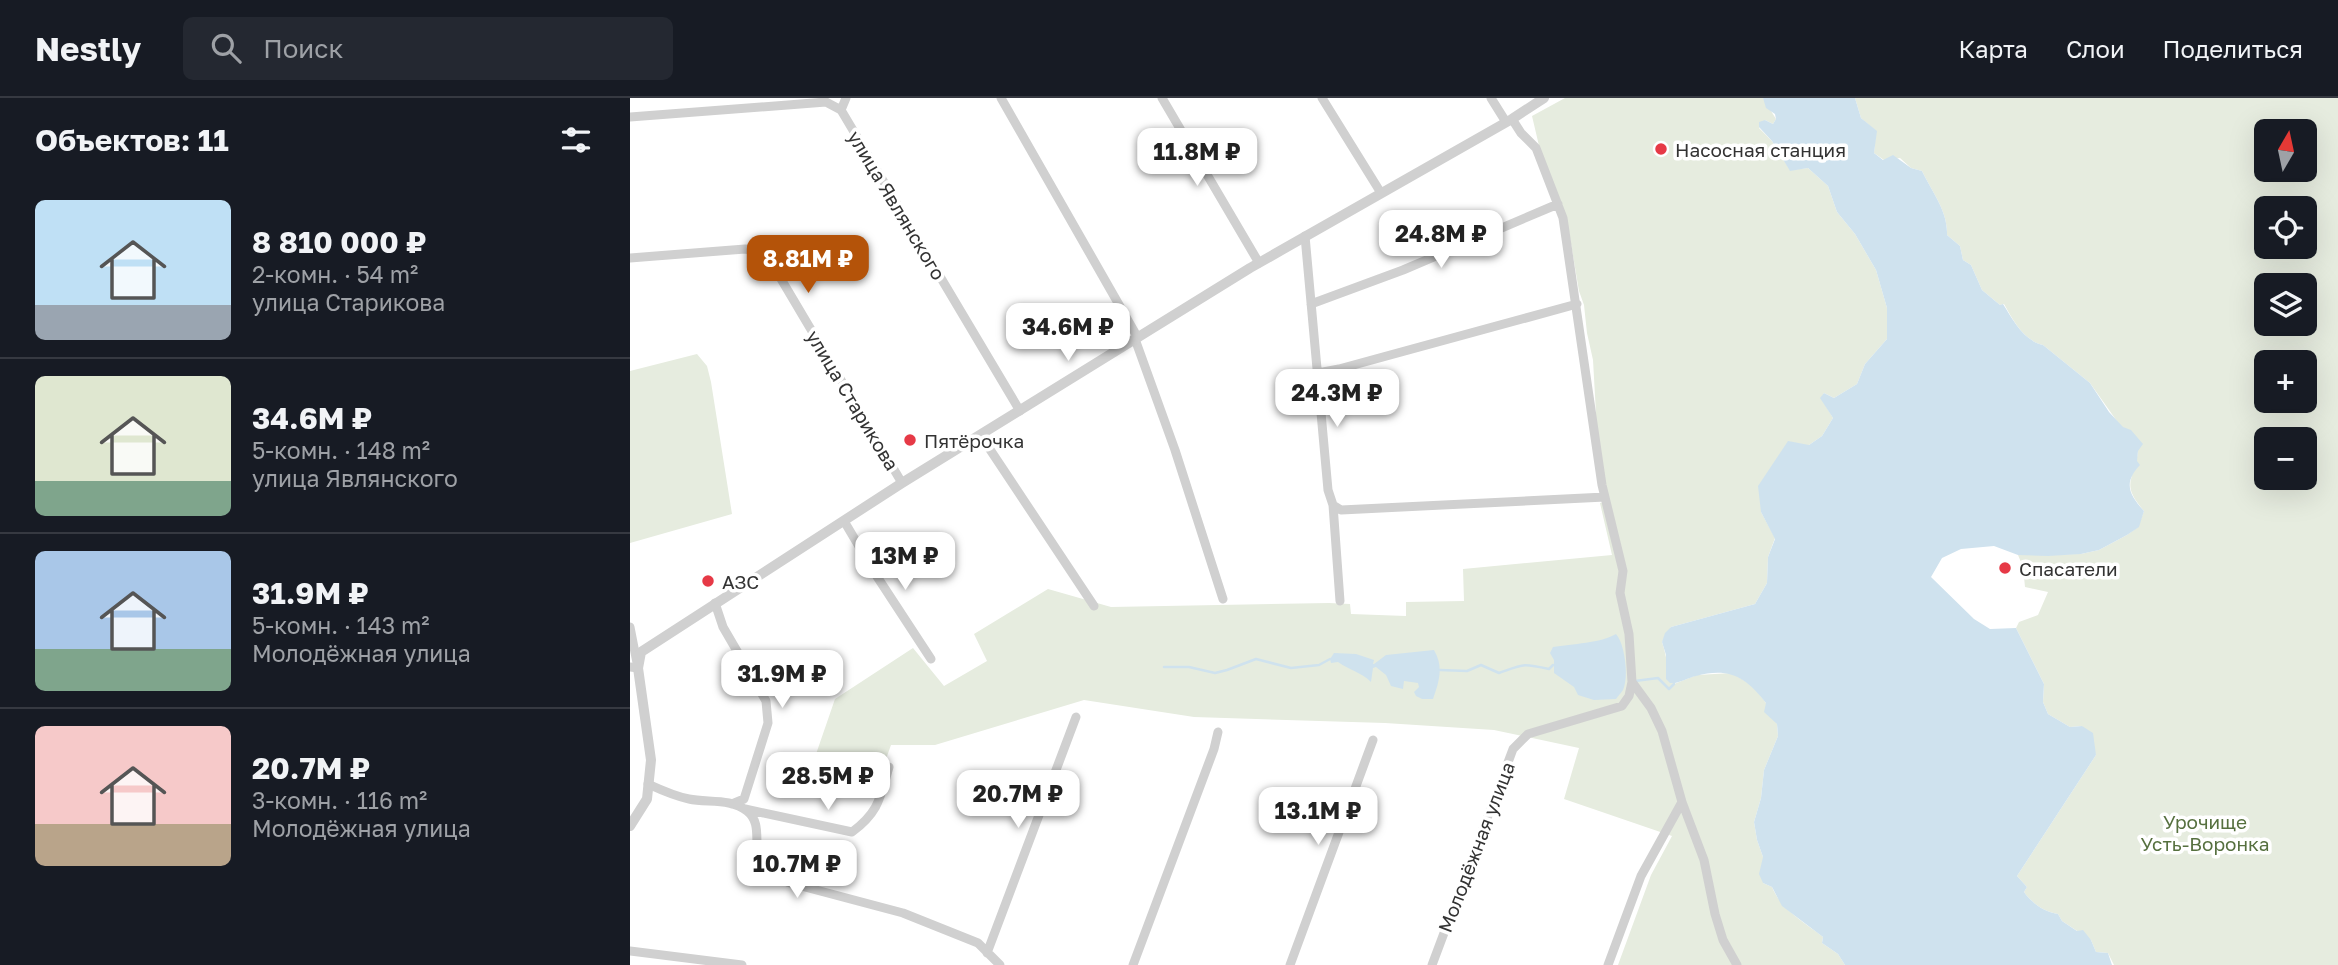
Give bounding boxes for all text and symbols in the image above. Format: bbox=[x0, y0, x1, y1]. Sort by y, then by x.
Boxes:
search box bbox=[183, 17, 673, 80]
text: Nestly bbox=[35, 29, 141, 68]
icon: search bbox=[207, 29, 245, 67]
text: Поиск bbox=[263, 33, 343, 64]
text: Карта bbox=[1958, 34, 2028, 63]
text: Слои bbox=[2066, 34, 2125, 63]
text: Поделиться bbox=[2163, 34, 2303, 63]
north arrow bbox=[2254, 119, 2317, 182]
map controls bbox=[2254, 119, 2317, 490]
icon: filters bbox=[557, 121, 595, 159]
text: Объектов: 11 bbox=[35, 122, 229, 158]
street label: улица Являнского bbox=[843, 126, 951, 284]
pin: 11.8M ₽ bbox=[1132, 129, 1262, 188]
text: 11.8M ₽ bbox=[1153, 137, 1241, 165]
place label: Насосная станция bbox=[1675, 138, 1846, 161]
marker: Насосная станция bbox=[1653, 141, 1669, 157]
button: locate bbox=[2254, 196, 2317, 259]
pin: 24.8M ₽ bbox=[1376, 211, 1506, 270]
text: 24.8M ₽ bbox=[1395, 219, 1487, 247]
text: 8 810 000 ₽ bbox=[252, 224, 427, 260]
icon: home bbox=[91, 228, 175, 312]
pin: 8.81M ₽ bbox=[743, 236, 873, 295]
text: 8.81M ₽ bbox=[763, 244, 853, 272]
text: 2-комн. · 54 m² bbox=[252, 260, 418, 288]
button: layers bbox=[2254, 273, 2317, 336]
text: улица Старикова bbox=[252, 288, 445, 316]
pin: 34.6M ₽ bbox=[1003, 303, 1133, 363]
text: 34.6M ₽ bbox=[1022, 312, 1114, 340]
street label: улица Старикова bbox=[802, 326, 904, 474]
button: + bbox=[2254, 350, 2317, 413]
pin: 24.3M ₽ bbox=[1272, 370, 1402, 429]
text: 24.3M ₽ bbox=[1291, 378, 1383, 406]
text: 34.6M ₽ bbox=[252, 400, 372, 436]
icon: home bbox=[91, 404, 175, 488]
button: − bbox=[2254, 427, 2317, 490]
place label: Пятёрочка bbox=[924, 429, 1024, 452]
marker: Пятёрочка bbox=[902, 432, 918, 448]
text: 5-комн. · 148 m² bbox=[252, 436, 430, 464]
text: улица Являнского bbox=[252, 464, 458, 492]
pin: 13M ₽ bbox=[856, 532, 954, 592]
text: 13M ₽ bbox=[871, 541, 939, 569]
place label: Спасатели bbox=[2019, 557, 2118, 580]
marker: Спасатели bbox=[1997, 560, 2013, 576]
place label: АЗС bbox=[722, 570, 759, 593]
marker: АЗС bbox=[700, 573, 716, 589]
text: 31.9M ₽ bbox=[252, 575, 369, 611]
icon: home bbox=[91, 579, 175, 663]
text: 5-комн. · 143 m² bbox=[252, 611, 430, 639]
text: Молодёжная улица bbox=[252, 639, 471, 667]
pin: 31.9M ₽ bbox=[717, 650, 847, 710]
text: 31.9M ₽ bbox=[737, 659, 827, 687]
text: 20.7M ₽ bbox=[252, 750, 370, 786]
pin: 28.5M ₽ bbox=[763, 752, 893, 812]
icon: home bbox=[91, 754, 175, 838]
street label: Молодёжная улица bbox=[1433, 758, 1519, 936]
text: 28.5M ₽ bbox=[782, 761, 874, 789]
pin: 20.7M ₽ bbox=[953, 770, 1083, 830]
text: 20.7M ₽ bbox=[973, 779, 1063, 807]
text: 3-комн. · 116 m² bbox=[252, 786, 427, 814]
pin: 13.1M ₽ bbox=[1253, 788, 1383, 847]
text: 13.1M ₽ bbox=[1275, 796, 1361, 824]
park label: Урочище Усть-Воронка bbox=[2140, 810, 2270, 855]
text: Молодёжная улица bbox=[252, 814, 471, 842]
pin: 10.7M ₽ bbox=[732, 840, 862, 900]
text: 10.7M ₽ bbox=[753, 849, 841, 877]

